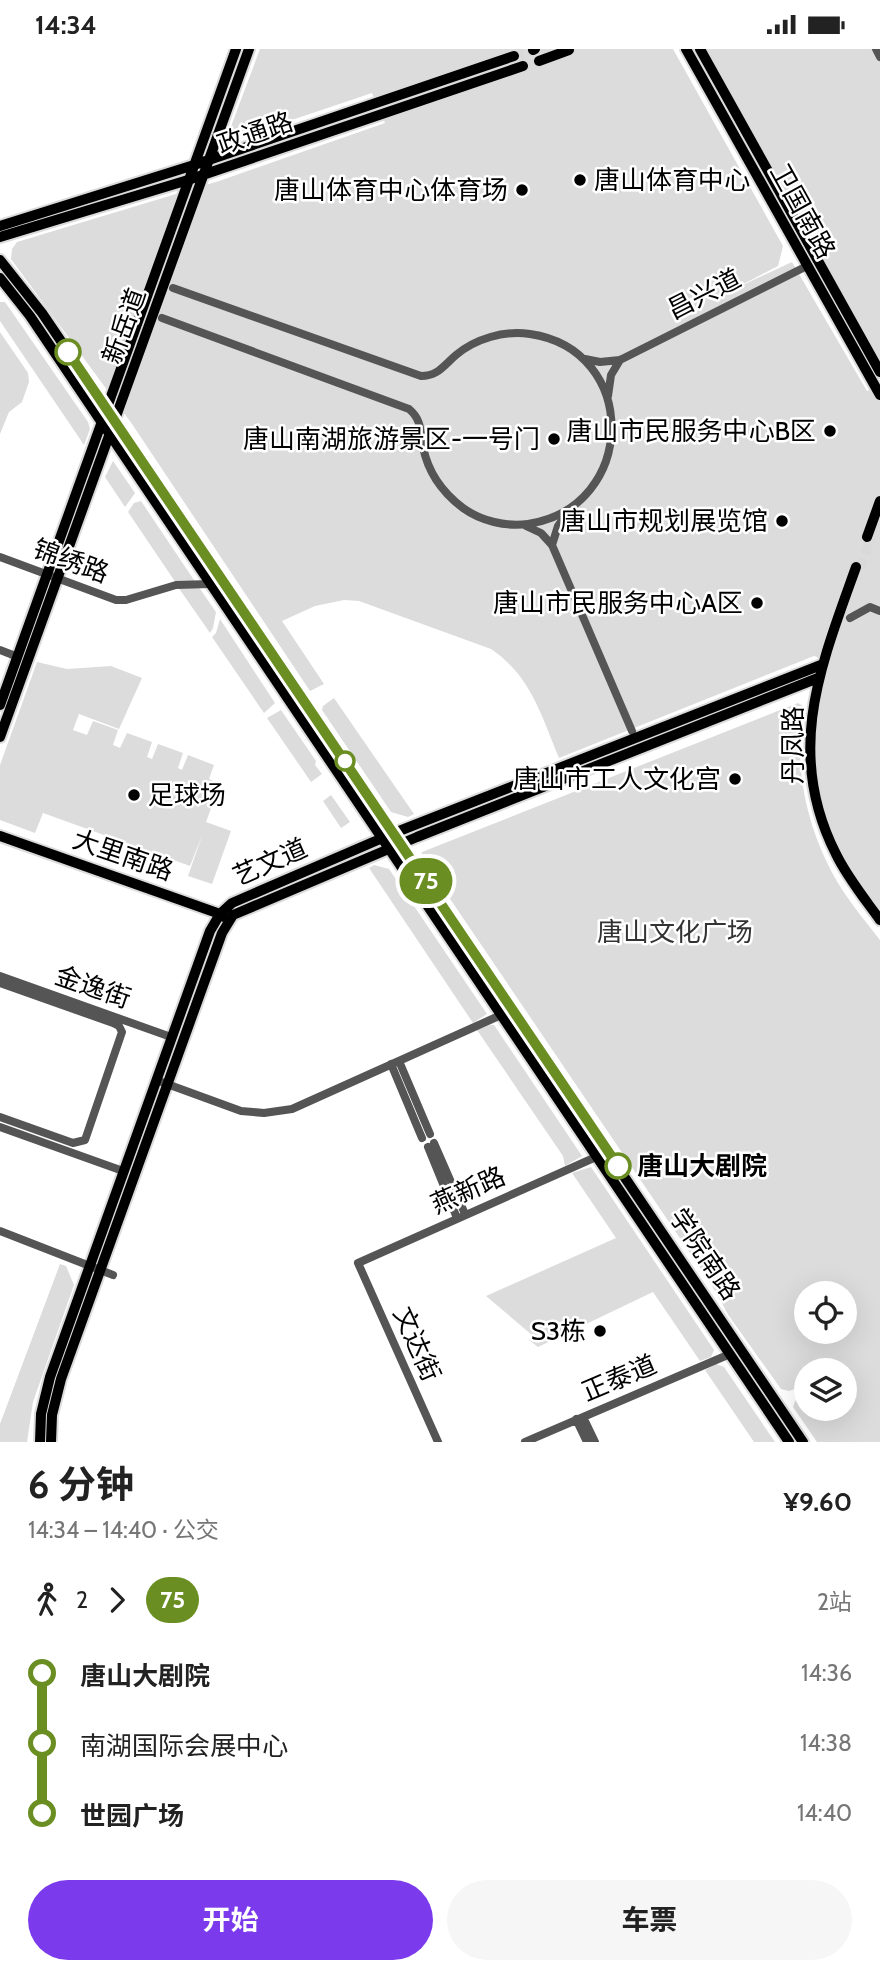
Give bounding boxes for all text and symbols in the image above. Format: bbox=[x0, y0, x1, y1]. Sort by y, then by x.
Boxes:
text: 14:34 bbox=[35, 9, 97, 41]
street label: 政通路 bbox=[213, 105, 297, 161]
street label: 卫国南路 bbox=[764, 158, 842, 264]
place label: 唐山体育中心 bbox=[594, 164, 750, 196]
marker: 唐山体育中心 bbox=[572, 172, 588, 188]
place label: 唐山体育中心体育场 bbox=[274, 174, 508, 206]
marker: 唐山体育中心体育场 bbox=[514, 182, 530, 198]
street label: 昌兴道 bbox=[662, 262, 746, 326]
street label: 新岳道 bbox=[96, 284, 152, 368]
unlabelled marker bbox=[55, 339, 81, 365]
place label: 唐山市民服务中心B区 bbox=[566, 415, 816, 447]
place label: 唐山南湖旅游景区-一号门 bbox=[243, 423, 540, 455]
marker: 唐山市民服务中心B区 bbox=[822, 423, 838, 439]
marker: 唐山南湖旅游景区-一号门 bbox=[546, 431, 562, 447]
place label: 唐山市规划展览馆 bbox=[560, 505, 768, 537]
marker: 唐山市规划展览馆 bbox=[774, 513, 790, 529]
street label: 锦绣路 bbox=[29, 533, 113, 589]
place label: 唐山市民服务中心A区 bbox=[493, 587, 743, 619]
marker: 唐山市民服务中心A区 bbox=[749, 595, 765, 611]
street label: 丹凤路 bbox=[777, 706, 809, 784]
unlabelled marker bbox=[335, 751, 355, 771]
place label: 唐山市工人文化宫 bbox=[513, 763, 721, 795]
marker: 唐山市工人文化宫 bbox=[727, 771, 743, 787]
place label: 足球场 bbox=[148, 779, 226, 811]
marker: 足球场 bbox=[126, 787, 142, 803]
street label: 大里南路 bbox=[69, 823, 177, 887]
street label: 艺文道 bbox=[228, 832, 312, 892]
line badge: 75 bbox=[394, 858, 458, 904]
text: 75 bbox=[413, 866, 439, 895]
park label: 唐山文化广场 bbox=[597, 916, 753, 948]
street label: 金逸街 bbox=[51, 959, 135, 1015]
place label: 唐山大剧院 bbox=[637, 1150, 767, 1182]
marker: 唐山大剧院 bbox=[605, 1153, 631, 1179]
street label: 燕新路 bbox=[426, 1160, 510, 1220]
street label: 学院南路 bbox=[663, 1202, 747, 1306]
map controls bbox=[794, 1281, 857, 1421]
button: locate bbox=[794, 1281, 857, 1344]
street label: 文达街 bbox=[387, 1302, 447, 1386]
place label: S3栋 bbox=[531, 1315, 586, 1347]
marker: S3栋 bbox=[592, 1323, 608, 1339]
street label: 正泰道 bbox=[577, 1348, 661, 1408]
button: layers bbox=[794, 1358, 857, 1421]
text: 6 分钟 bbox=[28, 1461, 134, 1508]
text: ¥9.60 bbox=[783, 1486, 852, 1518]
text: 14:34 – 14:40 · 公交 bbox=[28, 1516, 219, 1544]
icon: walk bbox=[28, 1581, 66, 1619]
icon: forward bbox=[98, 1581, 136, 1619]
text: 75 bbox=[160, 1585, 185, 1614]
text: 2 bbox=[76, 1586, 88, 1614]
text: 2站 bbox=[817, 1588, 852, 1616]
text: 14:36 bbox=[801, 1659, 852, 1687]
text: 唐山大剧院 bbox=[80, 1660, 210, 1692]
text: 14:38 bbox=[800, 1729, 852, 1757]
text: 南湖国际会展中心 bbox=[80, 1730, 288, 1762]
text: 14:40 bbox=[797, 1799, 852, 1827]
text: 世园广场 bbox=[80, 1800, 184, 1832]
button: 开始 bbox=[28, 1880, 433, 1960]
button: 车票 bbox=[447, 1880, 852, 1960]

